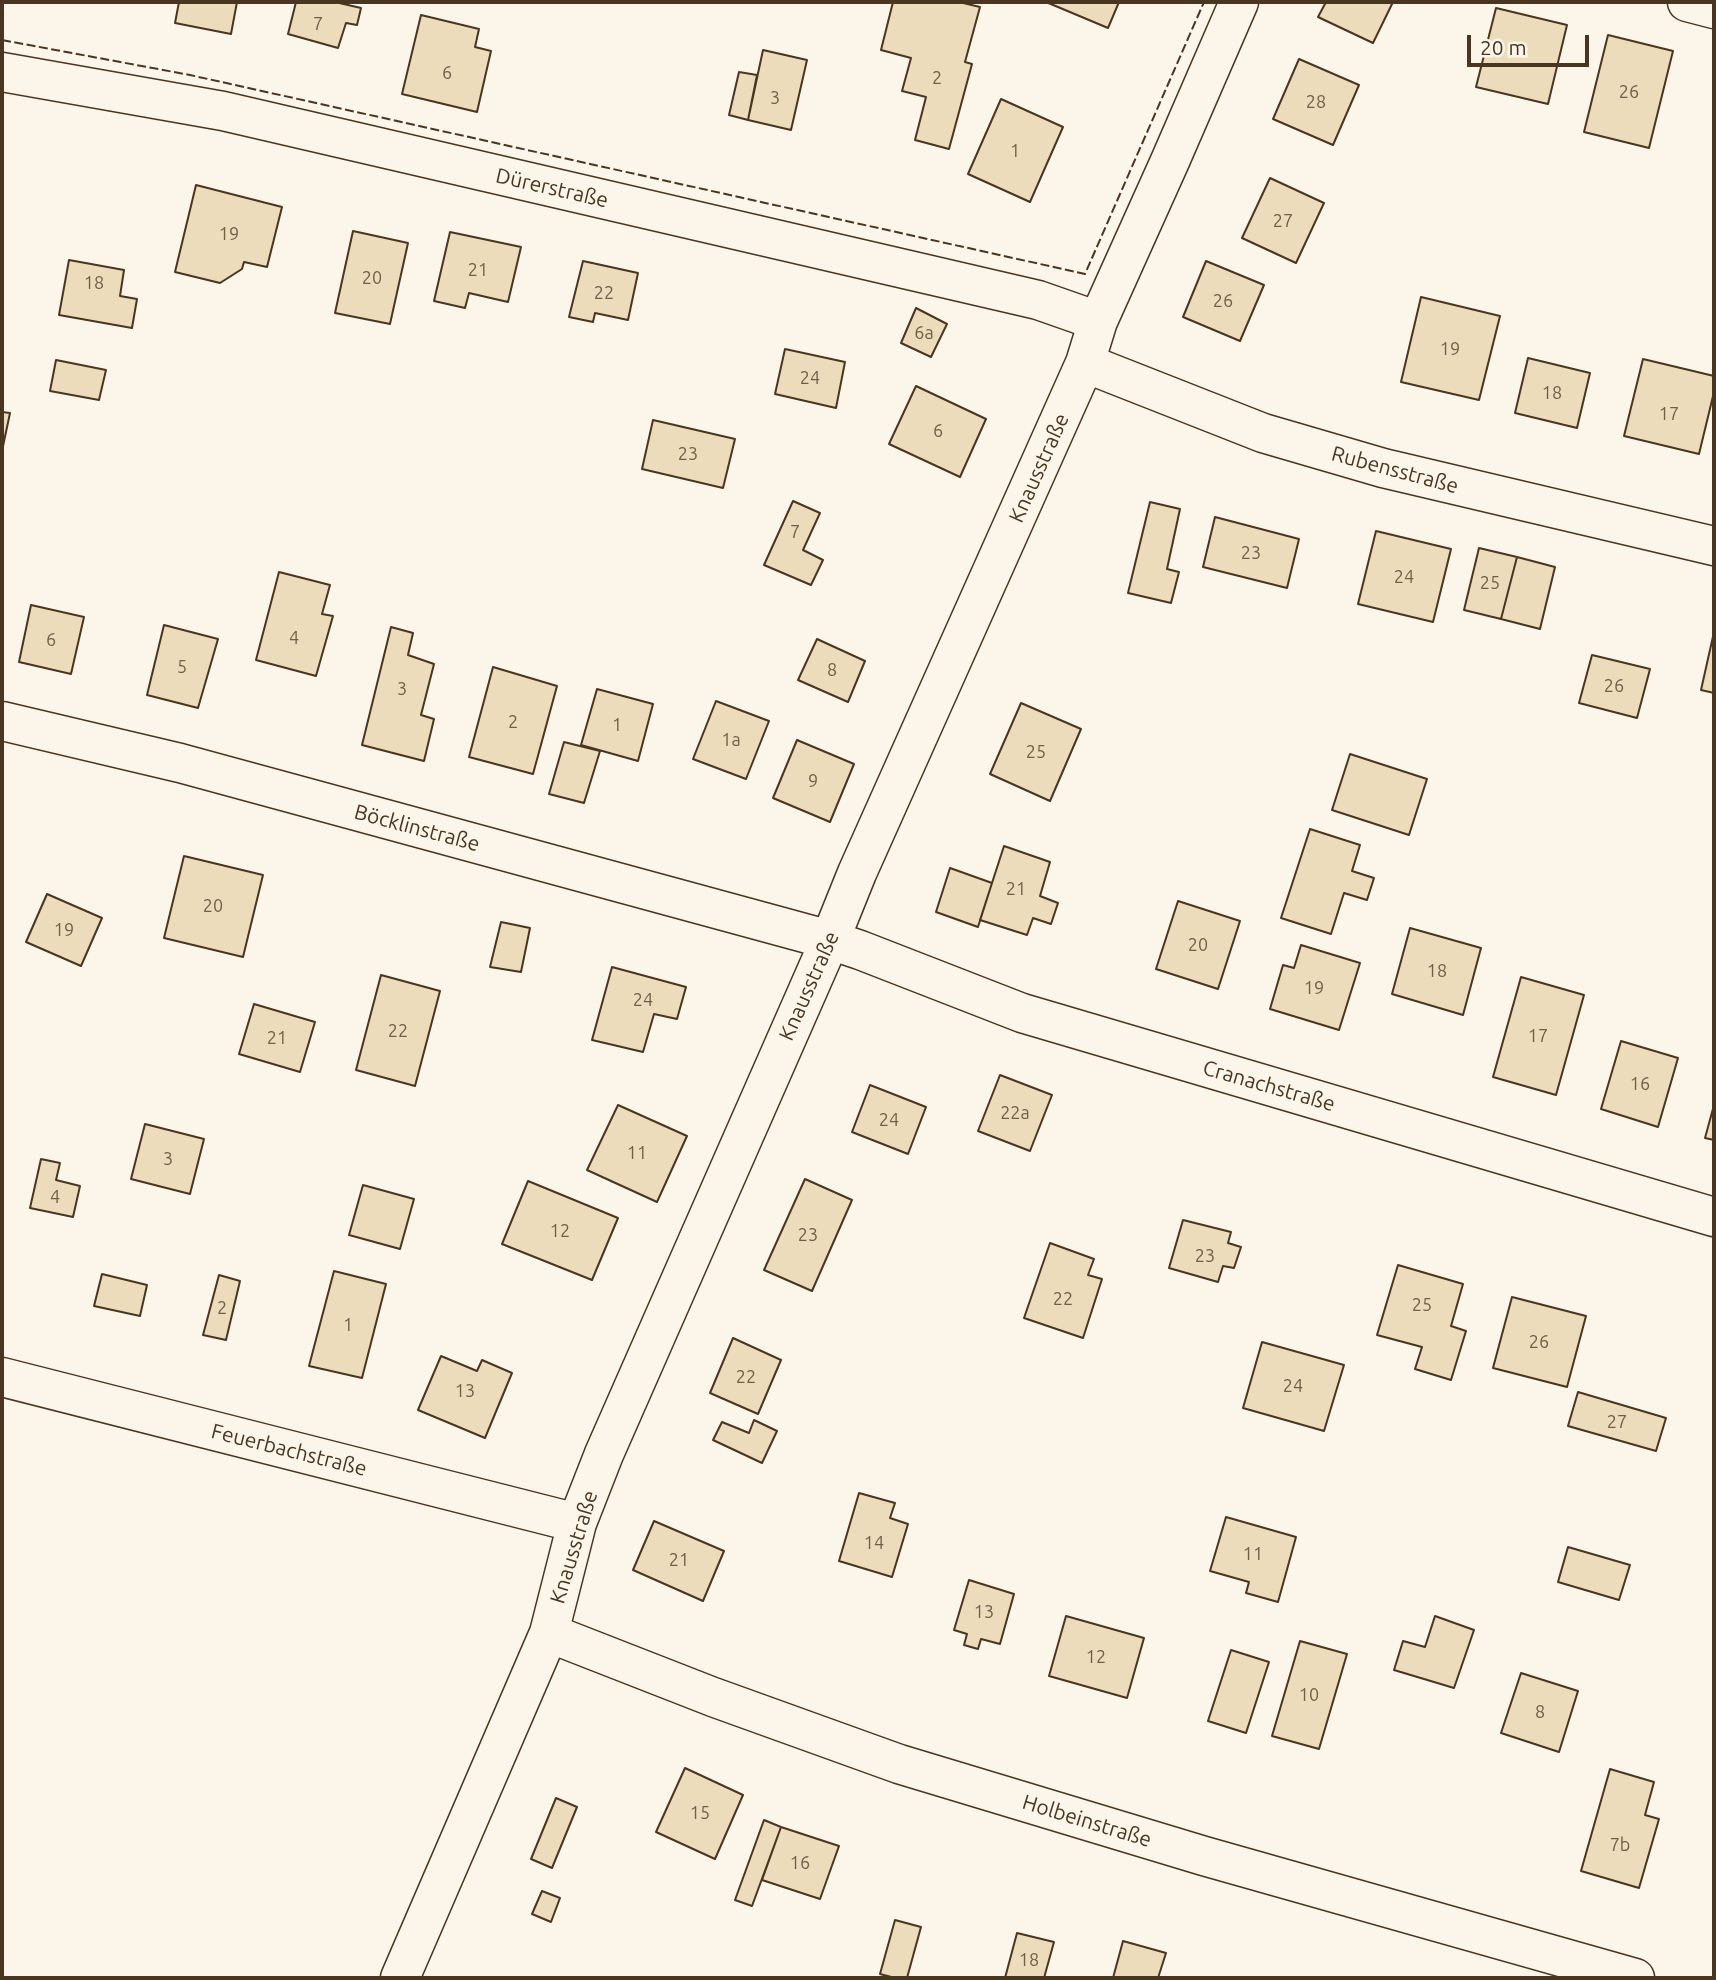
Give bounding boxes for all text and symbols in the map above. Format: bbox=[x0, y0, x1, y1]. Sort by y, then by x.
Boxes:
house number: 7 bbox=[313, 13, 323, 35]
scale bar bbox=[1471, 21, 1594, 65]
text: 20 m bbox=[1480, 35, 1527, 59]
house number: 6 bbox=[442, 62, 452, 84]
house number: 2 bbox=[932, 67, 942, 89]
house number: 26 bbox=[1619, 81, 1639, 103]
house number: 3 bbox=[770, 87, 780, 109]
house number: 28 bbox=[1306, 91, 1326, 113]
house number: 1 bbox=[1010, 140, 1020, 162]
street label: Dürerstraße bbox=[493, 163, 611, 213]
house number: 27 bbox=[1273, 210, 1293, 232]
house number: 19 bbox=[219, 223, 239, 245]
house number: 21 bbox=[468, 259, 488, 281]
house number: 20 bbox=[362, 267, 382, 289]
house number: 18 bbox=[84, 272, 104, 294]
house number: 22 bbox=[594, 282, 614, 304]
house number: 26 bbox=[1213, 290, 1233, 312]
house number: 6a bbox=[914, 322, 934, 344]
house number: 19 bbox=[1440, 338, 1460, 360]
house number: 24 bbox=[800, 367, 820, 389]
house number: 18 bbox=[1542, 382, 1562, 404]
house number: 17 bbox=[1659, 403, 1679, 425]
street label: Knausstraße bbox=[1004, 409, 1074, 527]
house number: 6 bbox=[933, 420, 943, 442]
street label: Rubensstraße bbox=[1329, 441, 1461, 499]
house number: 23 bbox=[678, 443, 698, 465]
house number: 7 bbox=[790, 521, 800, 543]
house number: 23 bbox=[1241, 542, 1261, 564]
house number: 24 bbox=[1394, 566, 1414, 588]
house number: 25 bbox=[1480, 572, 1500, 594]
house number: 4 bbox=[289, 627, 299, 649]
house number: 6 bbox=[46, 629, 56, 651]
house number: 5 bbox=[177, 656, 187, 678]
house number: 8 bbox=[827, 659, 837, 681]
house number: 26 bbox=[1604, 675, 1624, 697]
house number: 3 bbox=[397, 678, 407, 700]
house number: 2 bbox=[508, 711, 518, 733]
house number: 1 bbox=[612, 714, 622, 736]
house number: 1a bbox=[721, 729, 741, 751]
house number: 25 bbox=[1026, 741, 1046, 763]
house number: 9 bbox=[808, 770, 818, 792]
street label: Böcklinstraße bbox=[351, 799, 483, 857]
house number: 21 bbox=[1006, 878, 1026, 900]
house number: 20 bbox=[203, 895, 223, 917]
house number: 19 bbox=[54, 919, 74, 941]
street label: Knausstraße bbox=[774, 927, 844, 1045]
house number: 20 bbox=[1188, 934, 1208, 956]
house number: 18 bbox=[1427, 960, 1447, 982]
house number: 19 bbox=[1304, 977, 1324, 999]
house number: 24 bbox=[633, 989, 653, 1011]
house number: 22 bbox=[388, 1020, 408, 1042]
house number: 17 bbox=[1528, 1025, 1548, 1047]
house number: 21 bbox=[267, 1027, 287, 1049]
street label: Cranachstraße bbox=[1200, 1055, 1338, 1117]
house number: 16 bbox=[1630, 1073, 1650, 1095]
house number: 22a bbox=[1000, 1102, 1030, 1124]
house number: 24 bbox=[879, 1109, 899, 1131]
house number: 11 bbox=[627, 1142, 647, 1164]
house number: 3 bbox=[163, 1148, 173, 1170]
house number: 4 bbox=[50, 1186, 60, 1208]
house number: 12 bbox=[550, 1220, 570, 1242]
house number: 23 bbox=[798, 1224, 818, 1246]
house number: 23 bbox=[1195, 1245, 1215, 1267]
house number: 22 bbox=[1053, 1288, 1073, 1310]
house number: 25 bbox=[1412, 1294, 1432, 1316]
house number: 2 bbox=[217, 1297, 227, 1319]
house number: 1 bbox=[343, 1314, 353, 1336]
house number: 26 bbox=[1529, 1331, 1549, 1353]
house number: 22 bbox=[736, 1366, 756, 1388]
house number: 24 bbox=[1283, 1375, 1303, 1397]
house number: 13 bbox=[455, 1380, 475, 1402]
house number: 27 bbox=[1607, 1411, 1627, 1433]
street label: Feuerbachstraße bbox=[209, 1418, 369, 1482]
street label: Knausstraße bbox=[545, 1487, 603, 1607]
house number: 14 bbox=[864, 1532, 884, 1554]
house number: 11 bbox=[1243, 1543, 1263, 1565]
house number: 21 bbox=[669, 1549, 689, 1571]
house number: 13 bbox=[974, 1601, 994, 1623]
house number: 12 bbox=[1086, 1646, 1106, 1668]
house number: 10 bbox=[1299, 1684, 1319, 1706]
house number: 8 bbox=[1535, 1701, 1545, 1723]
street label: Holbeinstraße bbox=[1019, 1789, 1155, 1853]
house number: 15 bbox=[690, 1802, 710, 1824]
house number: 7b bbox=[1610, 1834, 1630, 1856]
house number: 16 bbox=[790, 1852, 810, 1874]
house number: 18 bbox=[1019, 1949, 1039, 1971]

